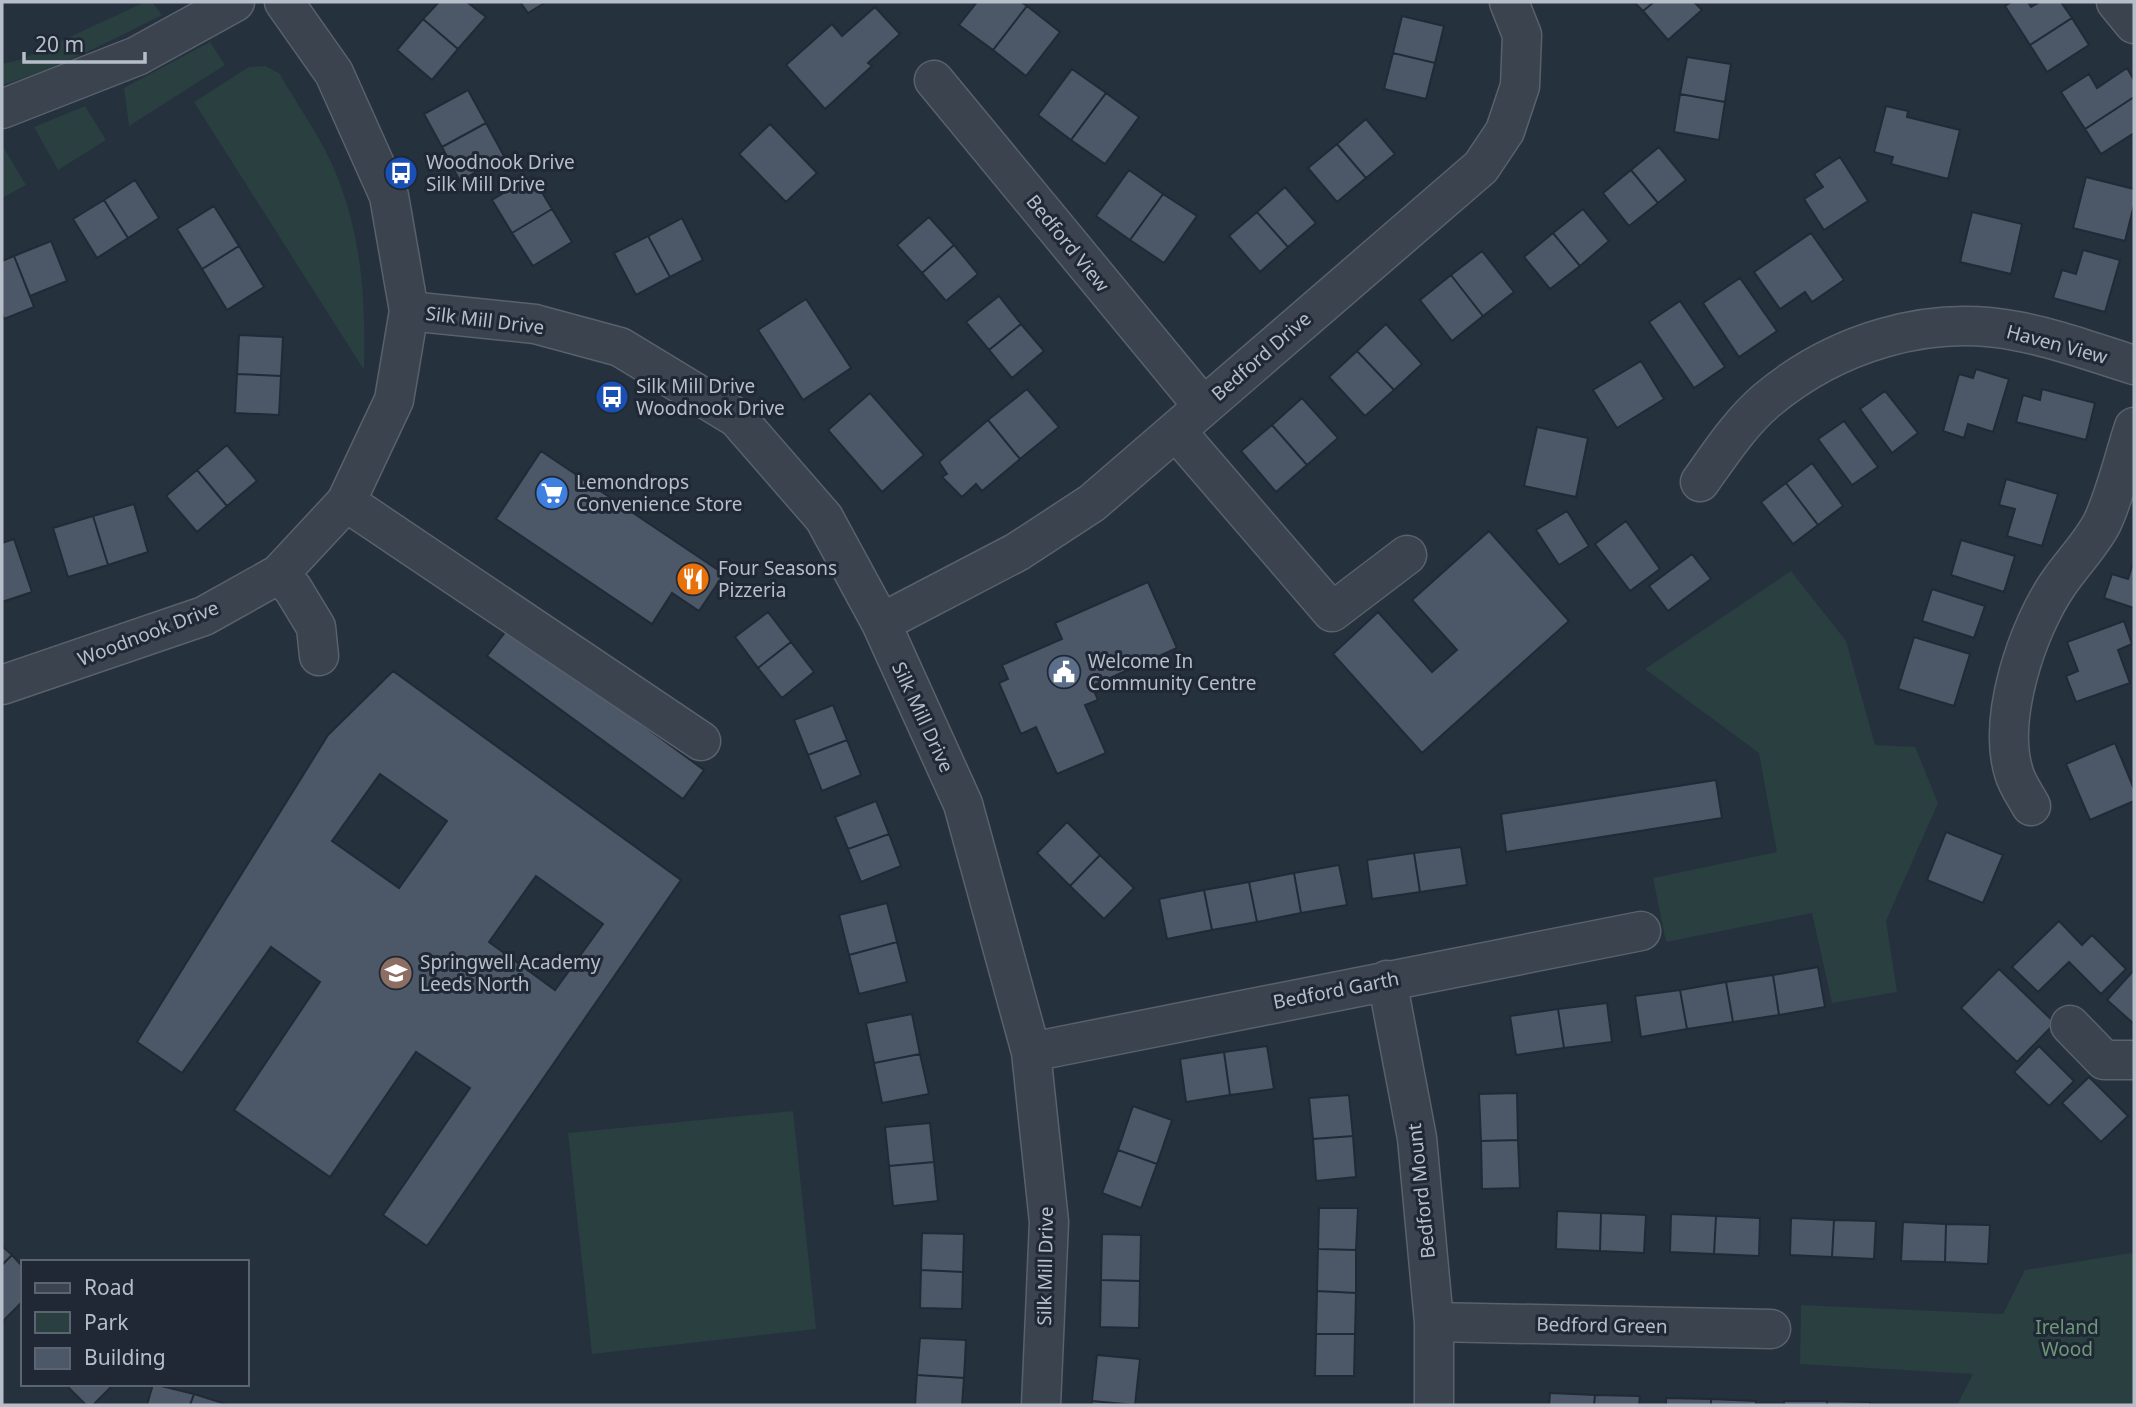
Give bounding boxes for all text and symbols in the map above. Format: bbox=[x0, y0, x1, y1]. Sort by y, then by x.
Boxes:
scale bar bbox=[24, 21, 145, 65]
text: 20 m bbox=[35, 30, 84, 58]
place label: Woodnook Drive Silk Mill Drive bbox=[426, 149, 575, 197]
bus stop icon: Woodnook Drive Silk Mill Drive bbox=[382, 154, 420, 192]
street label: Bedford View bbox=[1021, 189, 1115, 297]
street label: Silk Mill Drive bbox=[424, 300, 546, 340]
street label: Bedford Drive bbox=[1206, 306, 1316, 406]
street label: Haven View bbox=[2004, 318, 2110, 370]
place label: Silk Mill Drive Woodnook Drive bbox=[636, 373, 785, 421]
bus stop icon: Silk Mill Drive Woodnook Drive bbox=[593, 378, 631, 416]
place label: Lemondrops Convenience Store bbox=[576, 469, 742, 517]
supermarket icon: Lemondrops Convenience Store bbox=[533, 474, 571, 512]
place label: Four Seasons Pizzeria bbox=[718, 555, 837, 603]
restaurant icon: Four Seasons Pizzeria bbox=[674, 560, 712, 598]
street label: Woodnook Drive bbox=[74, 594, 222, 672]
place label: Welcome In Community Centre bbox=[1088, 648, 1256, 696]
public building icon: Welcome In Community Centre bbox=[1045, 653, 1083, 691]
street label: Silk Mill Drive bbox=[886, 657, 960, 777]
place label: Springwell Academy Leeds North bbox=[420, 949, 601, 997]
school or university icon: Springwell Academy Leeds North bbox=[377, 954, 415, 992]
street label: Bedford Garth bbox=[1271, 965, 1401, 1015]
street label: Bedford Mount bbox=[1401, 1122, 1441, 1260]
street label: Silk Mill Drive bbox=[1031, 1206, 1059, 1326]
legend bbox=[21, 1260, 248, 1386]
text: Road bbox=[84, 1273, 134, 1301]
text: Park bbox=[84, 1308, 129, 1336]
street label: Bedford Green bbox=[1536, 1311, 1668, 1339]
park label: Ireland Wood bbox=[2035, 1314, 2099, 1362]
text: Building bbox=[84, 1343, 166, 1371]

